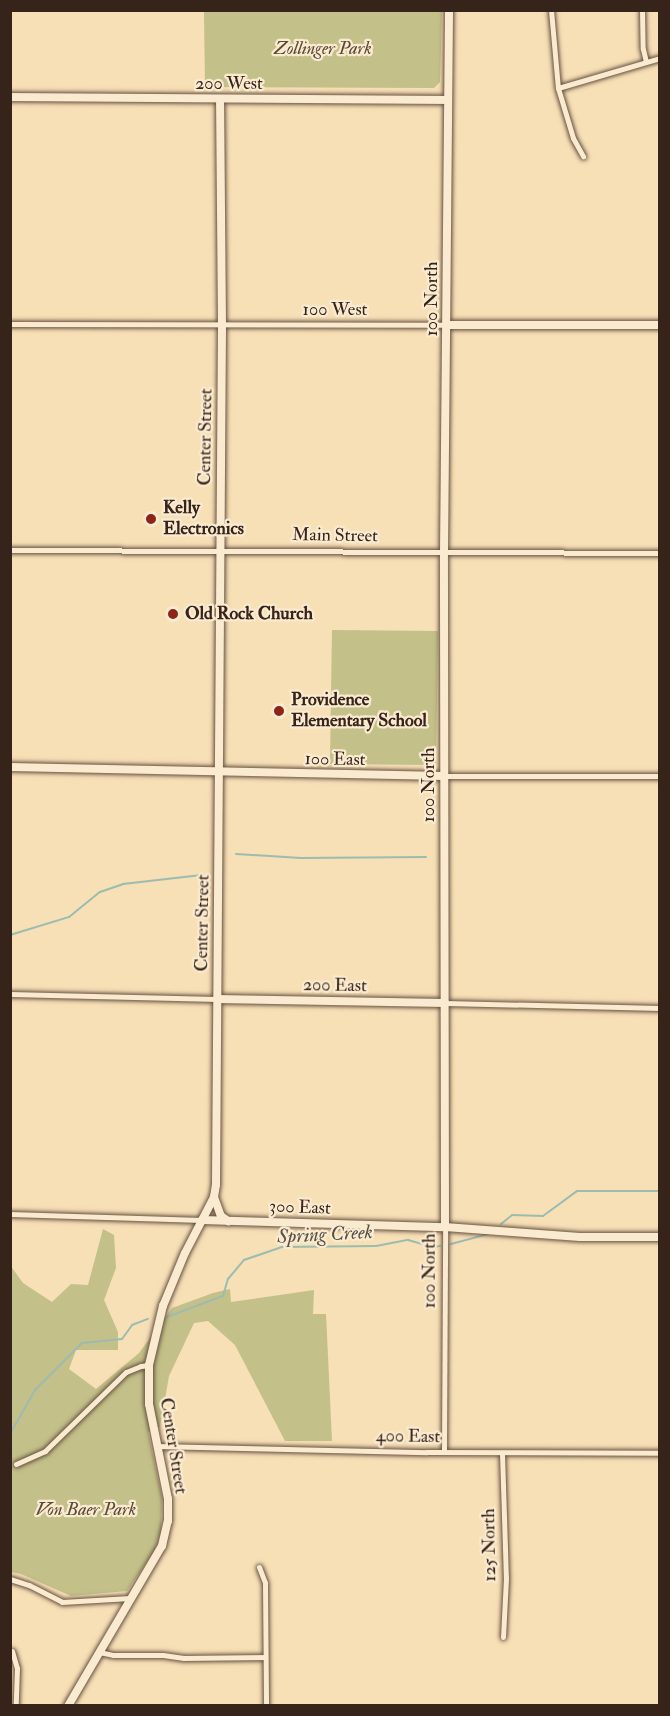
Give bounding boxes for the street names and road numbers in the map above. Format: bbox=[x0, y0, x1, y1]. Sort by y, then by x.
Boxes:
street label: 200 West bbox=[195, 73, 263, 95]
street label: 100 North bbox=[421, 262, 443, 336]
street label: 100 West bbox=[303, 299, 367, 321]
street label: Center Street bbox=[194, 388, 218, 486]
street label: Main Street bbox=[292, 524, 378, 548]
street label: 100 North bbox=[418, 748, 440, 822]
street label: 100 East bbox=[304, 749, 366, 771]
street label: Center Street bbox=[191, 874, 215, 972]
street label: 200 East bbox=[303, 975, 367, 997]
street label: 300 East bbox=[269, 1196, 331, 1220]
street label: 100 North bbox=[419, 1234, 441, 1308]
street label: Center Street bbox=[155, 1396, 191, 1496]
street label: 400 East bbox=[376, 1426, 440, 1448]
street label: 125 North bbox=[479, 1508, 501, 1582]

